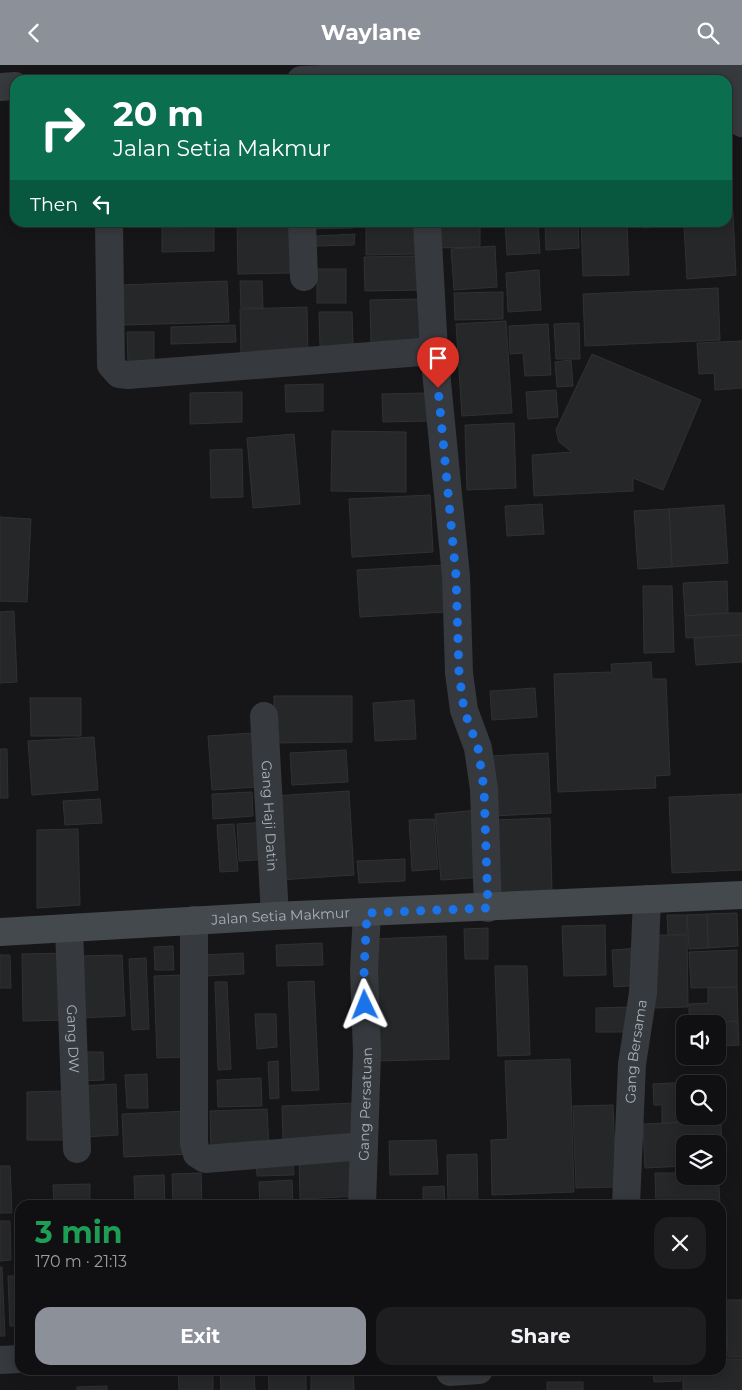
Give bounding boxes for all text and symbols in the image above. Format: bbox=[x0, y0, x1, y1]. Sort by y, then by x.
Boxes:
icon: back bbox=[20, 19, 48, 47]
text: Waylane bbox=[321, 19, 421, 46]
icon: search bbox=[694, 19, 722, 47]
text: 20 m bbox=[113, 92, 204, 135]
icon: right bbox=[30, 95, 95, 160]
text: Jalan Setia Makmur bbox=[113, 135, 331, 162]
icon: left bbox=[88, 190, 116, 218]
text: Then bbox=[30, 193, 78, 216]
pin bbox=[417, 337, 459, 388]
icon: arrive bbox=[424, 344, 452, 372]
street label: Gang Haji Datin bbox=[257, 760, 282, 872]
street label: Jalan Setia Makmur bbox=[210, 904, 351, 929]
position arrow bbox=[338, 978, 390, 1030]
street label: Gang Bersama bbox=[621, 998, 651, 1104]
street label: Gang DW bbox=[63, 1004, 83, 1074]
map controls bbox=[676, 1015, 726, 1185]
button: sound bbox=[676, 1015, 726, 1065]
street label: Gang Persatuan bbox=[354, 1047, 376, 1161]
button: search bbox=[676, 1075, 726, 1125]
button: layers bbox=[676, 1135, 726, 1185]
text: 3 min bbox=[35, 1214, 122, 1251]
button: close bbox=[654, 1217, 706, 1269]
text: 170 m · 21:13 bbox=[35, 1252, 127, 1271]
button: Exit bbox=[35, 1307, 366, 1365]
button: Share bbox=[376, 1307, 706, 1365]

